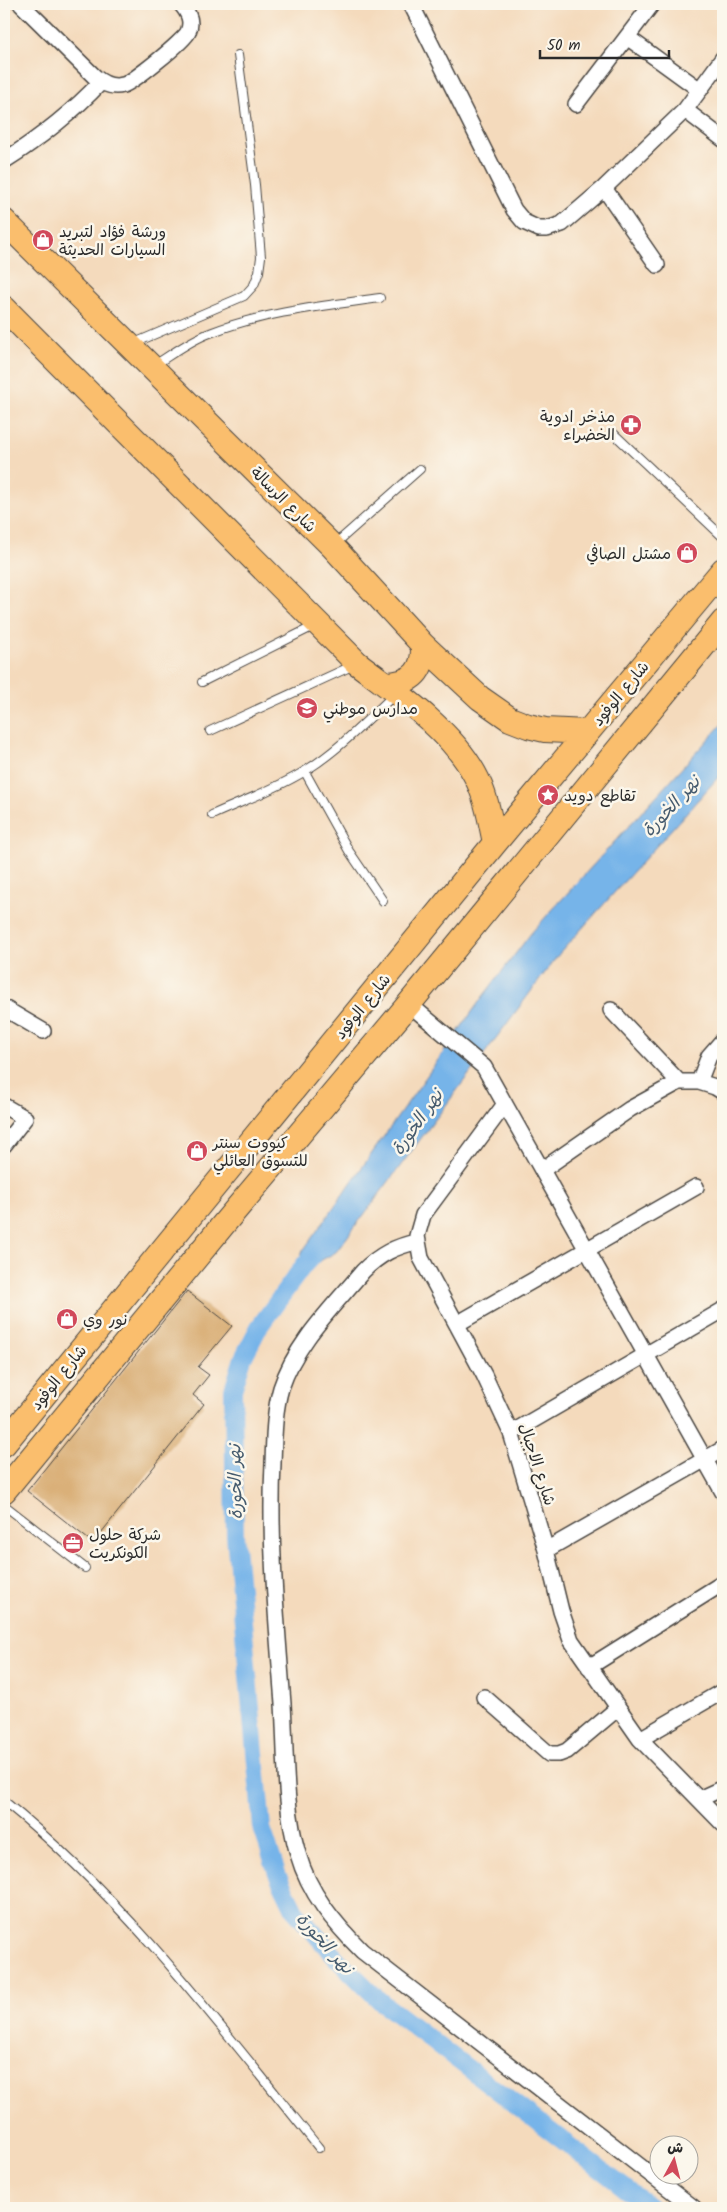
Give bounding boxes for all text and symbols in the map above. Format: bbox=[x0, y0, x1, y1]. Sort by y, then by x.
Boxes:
scale bar bbox=[540, 28, 668, 60]
text: 50 m bbox=[547, 34, 581, 58]
place label: ورشة فؤاد لتبريد السيارات الحديثة bbox=[59, 220, 166, 263]
shop icon: ورشة فؤاد لتبريد السيارات الحديثة bbox=[31, 228, 55, 252]
place label: مذخر ادوية الخضراء bbox=[540, 405, 615, 448]
pharmacy icon: مذخر ادوية الخضراء bbox=[619, 413, 643, 437]
street label: شارع الرسالة bbox=[244, 461, 322, 539]
shop icon: مشتل الصافي bbox=[675, 541, 699, 565]
place label: مشتل الصافي bbox=[586, 542, 671, 567]
street label: شارع الوفود bbox=[586, 656, 656, 732]
school or university icon: مدارس موطني bbox=[295, 696, 319, 720]
place label: مدارس موطني bbox=[323, 697, 418, 723]
water label: نهر الخورة bbox=[636, 768, 710, 844]
place icon: تقاطع دويد bbox=[536, 783, 560, 807]
place label: تقاطع دويد bbox=[564, 784, 636, 809]
street label: شارع الوفود bbox=[329, 969, 398, 1045]
water label: نهر الخورة bbox=[385, 1082, 453, 1162]
place label: كيووت سنتر للتسوق العائلي bbox=[211, 1131, 308, 1175]
shop icon: كيووت سنتر للتسوق العائلي bbox=[185, 1139, 209, 1163]
shop icon: نور وي bbox=[55, 1307, 79, 1331]
place label: نور وي bbox=[83, 1308, 127, 1333]
street label: شارع الوفود bbox=[25, 1340, 94, 1416]
street label: شارع الاجبال bbox=[511, 1420, 562, 1509]
water label: نهر الخورة bbox=[221, 1442, 252, 1520]
place label: شركة حلول الكونكريت bbox=[89, 1523, 161, 1566]
office icon: شركة حلول الكونكريت bbox=[61, 1531, 85, 1555]
water label: نهر الخورة bbox=[288, 1906, 361, 1983]
north arrow bbox=[650, 2134, 700, 2184]
text: ش bbox=[666, 2136, 684, 2160]

